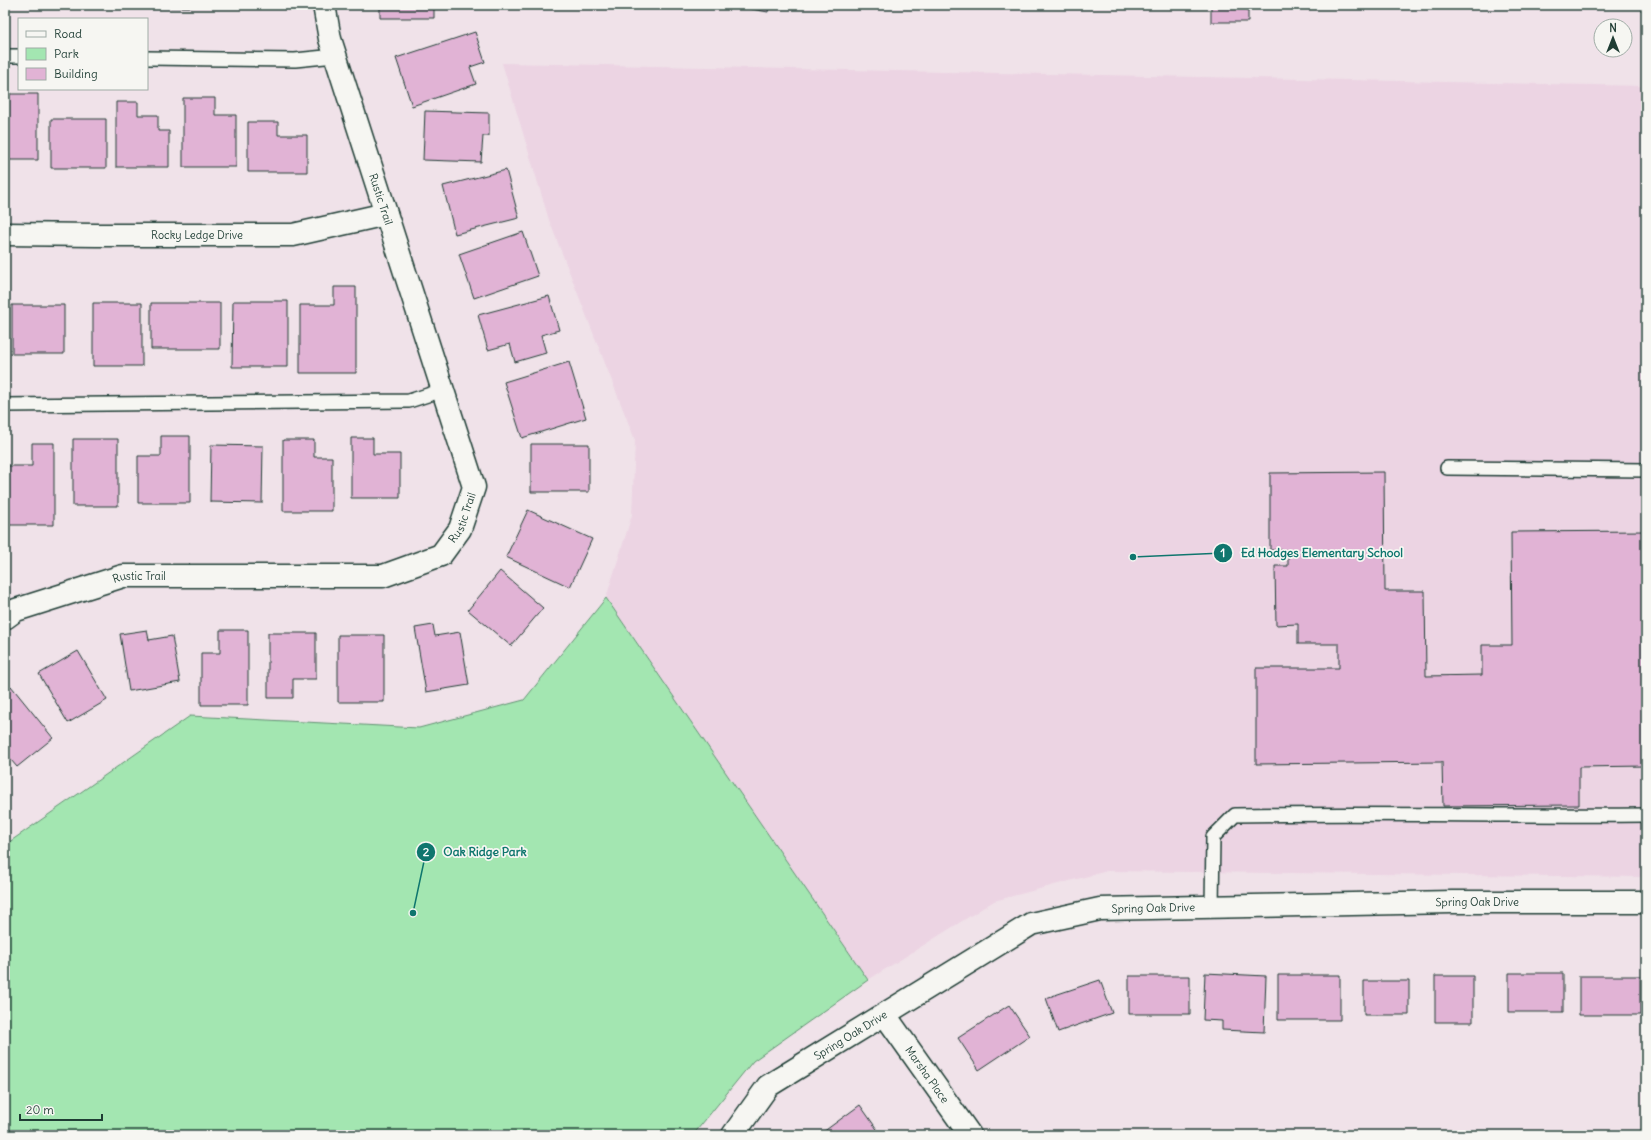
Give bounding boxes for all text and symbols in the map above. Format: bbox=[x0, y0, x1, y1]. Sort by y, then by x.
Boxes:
legend bbox=[18, 18, 148, 90]
north arrow bbox=[1593, 18, 1633, 58]
text: N bbox=[1609, 21, 1617, 35]
text: Road bbox=[54, 26, 82, 41]
text: Park bbox=[54, 46, 79, 61]
text: Building bbox=[54, 66, 98, 81]
street label: Rustic Trail bbox=[366, 171, 396, 227]
street label: Rocky Ledge Drive bbox=[151, 228, 243, 242]
street label: Rustic Trail bbox=[445, 491, 479, 546]
callout: Ed Hodges Elementary School bbox=[1213, 541, 1411, 565]
text: 1 bbox=[1221, 545, 1225, 560]
text: Ed Hodges Elementary School bbox=[1241, 545, 1403, 561]
street label: Rustic Trail bbox=[111, 568, 166, 586]
callout: Oak Ridge Park bbox=[416, 840, 535, 864]
text: 2 bbox=[423, 844, 430, 859]
text: Oak Ridge Park bbox=[443, 844, 527, 860]
street label: Spring Oak Drive bbox=[1435, 895, 1519, 909]
street label: Spring Oak Drive bbox=[1111, 900, 1195, 916]
street label: Spring Oak Drive bbox=[811, 1007, 890, 1063]
street label: Marsha Place bbox=[902, 1043, 952, 1106]
scale bar bbox=[20, 1096, 102, 1122]
text: 20 m bbox=[26, 1102, 54, 1117]

